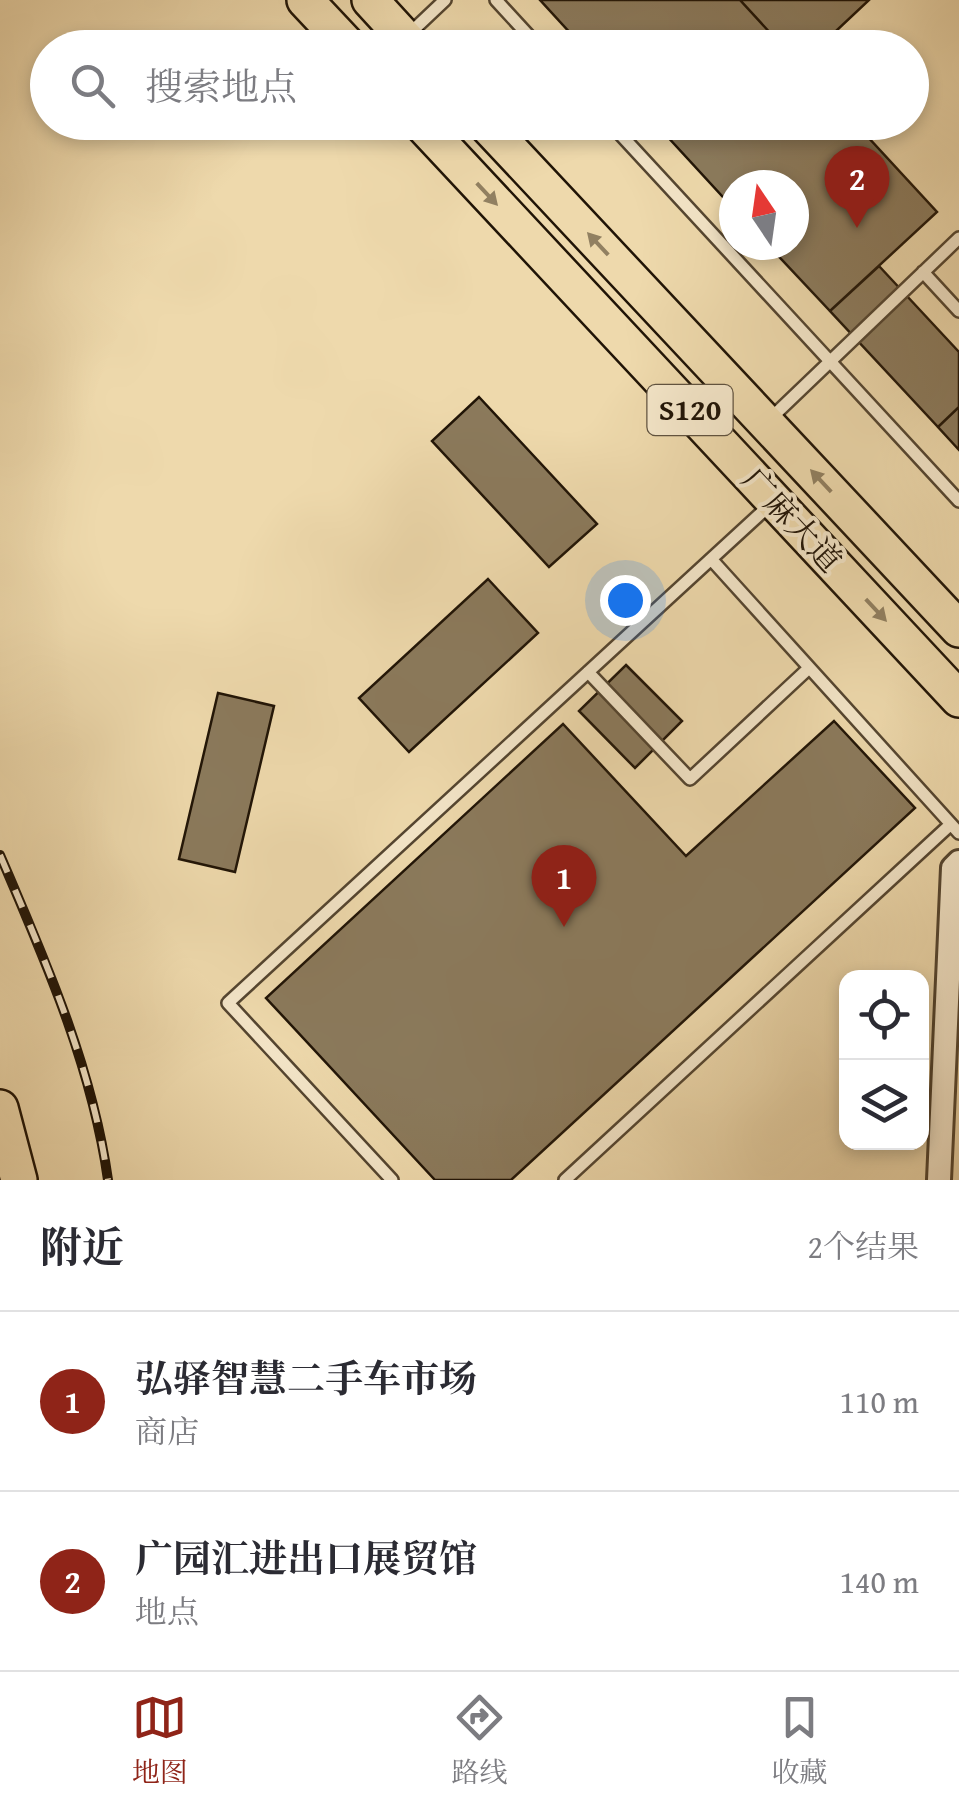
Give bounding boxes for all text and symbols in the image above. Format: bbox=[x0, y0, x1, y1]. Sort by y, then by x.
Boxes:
search box bbox=[30, 30, 929, 140]
icon: search bbox=[65, 58, 120, 113]
text: 搜索地点 bbox=[145, 58, 297, 114]
pin: 2 bbox=[824, 146, 890, 228]
north arrow bbox=[719, 170, 809, 260]
one-way arrow bbox=[475, 181, 498, 205]
one-way arrow bbox=[587, 232, 610, 256]
road number: S120 bbox=[648, 385, 732, 435]
street label: 广麻大道 bbox=[732, 457, 853, 582]
one-way arrow bbox=[810, 469, 833, 493]
your location bbox=[600, 575, 651, 626]
one-way arrow bbox=[864, 598, 887, 622]
pin: 1 bbox=[532, 844, 596, 927]
map controls bbox=[839, 970, 929, 1150]
button: locate bbox=[839, 970, 929, 1060]
button: layers bbox=[839, 1060, 929, 1150]
text: 附近 bbox=[40, 1216, 124, 1277]
text: 2个结果 bbox=[808, 1223, 919, 1270]
text: 弘驿智慧二手车市场 bbox=[135, 1350, 477, 1406]
text: 1 bbox=[64, 1378, 81, 1425]
text: 110 m bbox=[840, 1378, 919, 1425]
text: 商店 bbox=[135, 1408, 199, 1455]
text: 广园汇进出口展贸馆 bbox=[135, 1530, 477, 1586]
text: 2 bbox=[64, 1558, 81, 1605]
text: 140 m bbox=[840, 1558, 919, 1605]
text: 地点 bbox=[135, 1588, 199, 1635]
tab: 地图 bbox=[132, 1690, 188, 1792]
tab: 路线 bbox=[451, 1690, 507, 1792]
tab: 收藏 bbox=[771, 1690, 827, 1792]

